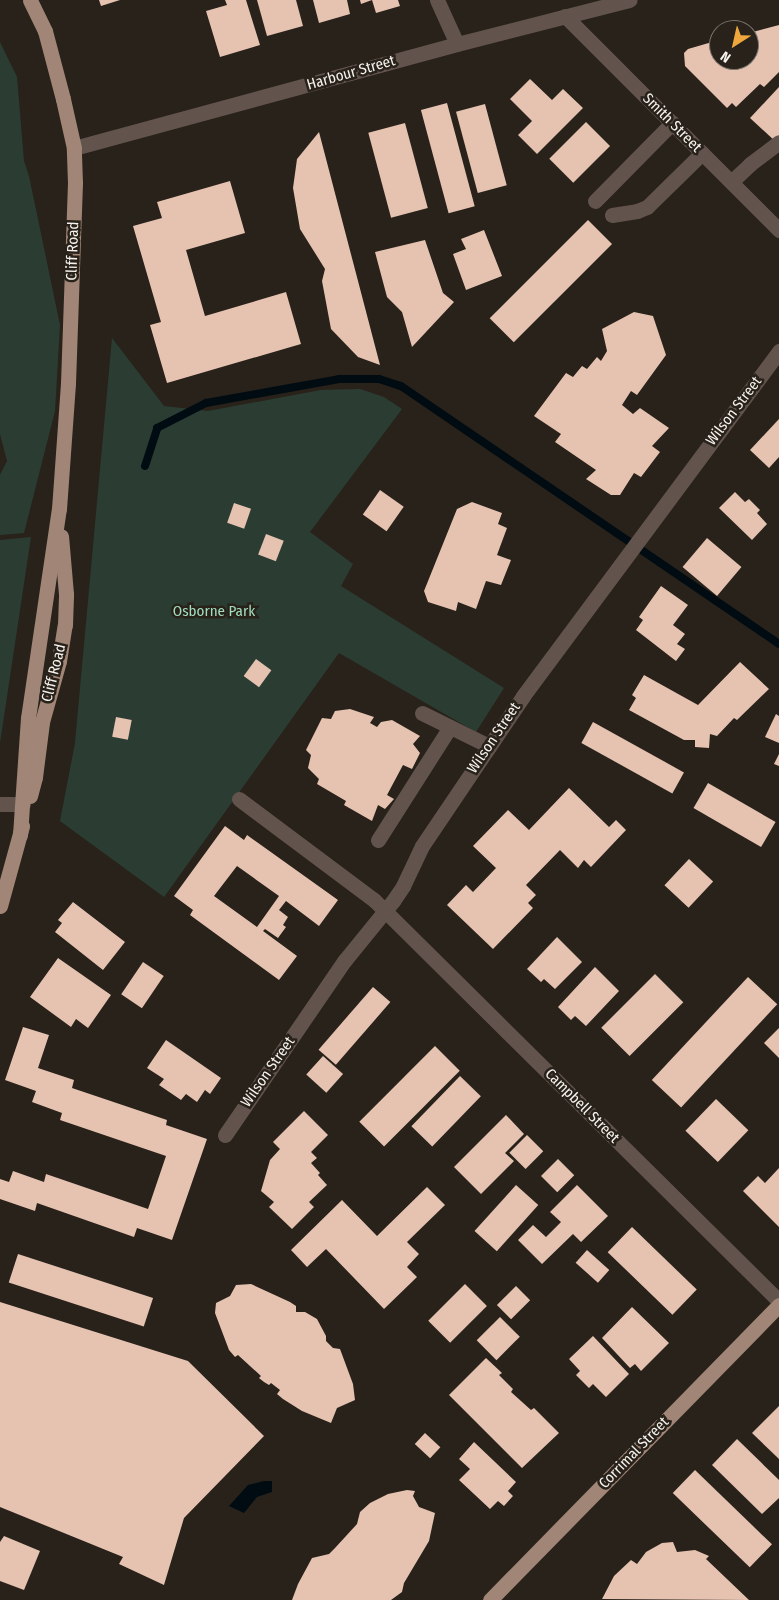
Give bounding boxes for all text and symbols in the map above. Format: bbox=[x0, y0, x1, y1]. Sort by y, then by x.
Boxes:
north arrow bbox=[709, 20, 759, 70]
text: N bbox=[717, 48, 734, 66]
street label: Harbour Street bbox=[305, 52, 397, 94]
street label: Smith Street bbox=[639, 90, 705, 156]
street label: Cliff Road bbox=[63, 221, 83, 281]
street label: Wilson Street bbox=[702, 373, 766, 449]
park label: Osborne Park bbox=[173, 603, 255, 621]
street label: Cliff Road bbox=[38, 642, 70, 704]
street label: Wilson Street bbox=[464, 699, 524, 777]
street label: Wilson Street bbox=[237, 1033, 299, 1111]
street label: Campbell Street bbox=[541, 1065, 623, 1147]
street label: Corrimal Street bbox=[595, 1413, 673, 1493]

